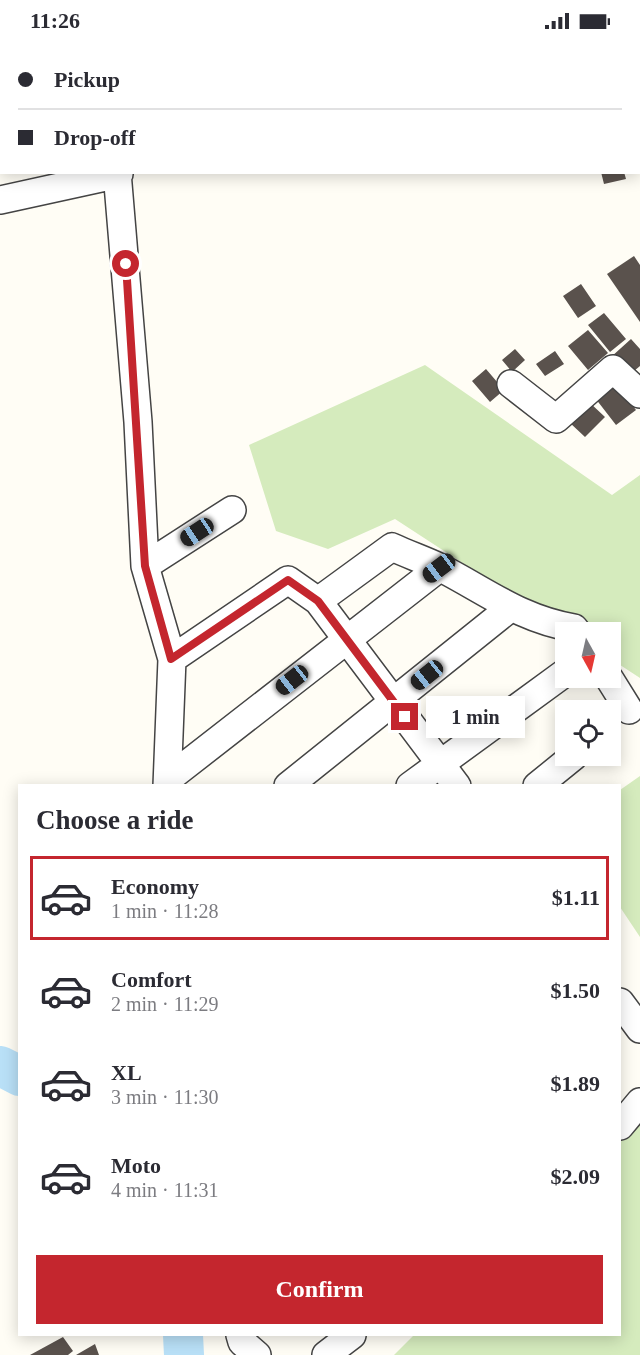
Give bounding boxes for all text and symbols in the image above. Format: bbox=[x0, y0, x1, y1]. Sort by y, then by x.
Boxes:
text: 11:26 bbox=[30, 8, 80, 33]
text: Pickup bbox=[54, 67, 120, 92]
text: Drop-off bbox=[54, 125, 135, 150]
route start bbox=[112, 250, 139, 277]
car bbox=[177, 515, 217, 549]
car bbox=[419, 550, 459, 586]
north arrow bbox=[555, 622, 621, 688]
map controls bbox=[555, 622, 621, 766]
car bbox=[407, 657, 447, 693]
car bbox=[272, 662, 312, 698]
callout: 1 min bbox=[426, 696, 525, 738]
button: locate bbox=[555, 700, 621, 766]
route end bbox=[391, 703, 418, 730]
text: 1 min bbox=[451, 706, 500, 728]
text: Choose a ride bbox=[36, 805, 194, 835]
icon: car bbox=[39, 871, 93, 925]
text: Economy bbox=[111, 874, 199, 899]
text: $1.11 bbox=[552, 885, 600, 910]
text: 1 min · 11:28 bbox=[111, 900, 219, 922]
icon: car bbox=[39, 964, 93, 1018]
text: Comfort bbox=[111, 967, 192, 992]
text: $1.50 bbox=[551, 978, 600, 1003]
text: 2 min · 11:29 bbox=[111, 993, 219, 1015]
icon: car bbox=[39, 1057, 93, 1111]
text: XL bbox=[111, 1060, 142, 1085]
text: $1.89 bbox=[551, 1071, 600, 1096]
text: 3 min · 11:30 bbox=[111, 1086, 219, 1108]
icon: car bbox=[39, 1150, 93, 1204]
text: Moto bbox=[111, 1153, 161, 1178]
text: $2.09 bbox=[551, 1164, 600, 1189]
text: 4 min · 11:31 bbox=[111, 1179, 219, 1201]
button: Confirm bbox=[36, 1255, 603, 1324]

